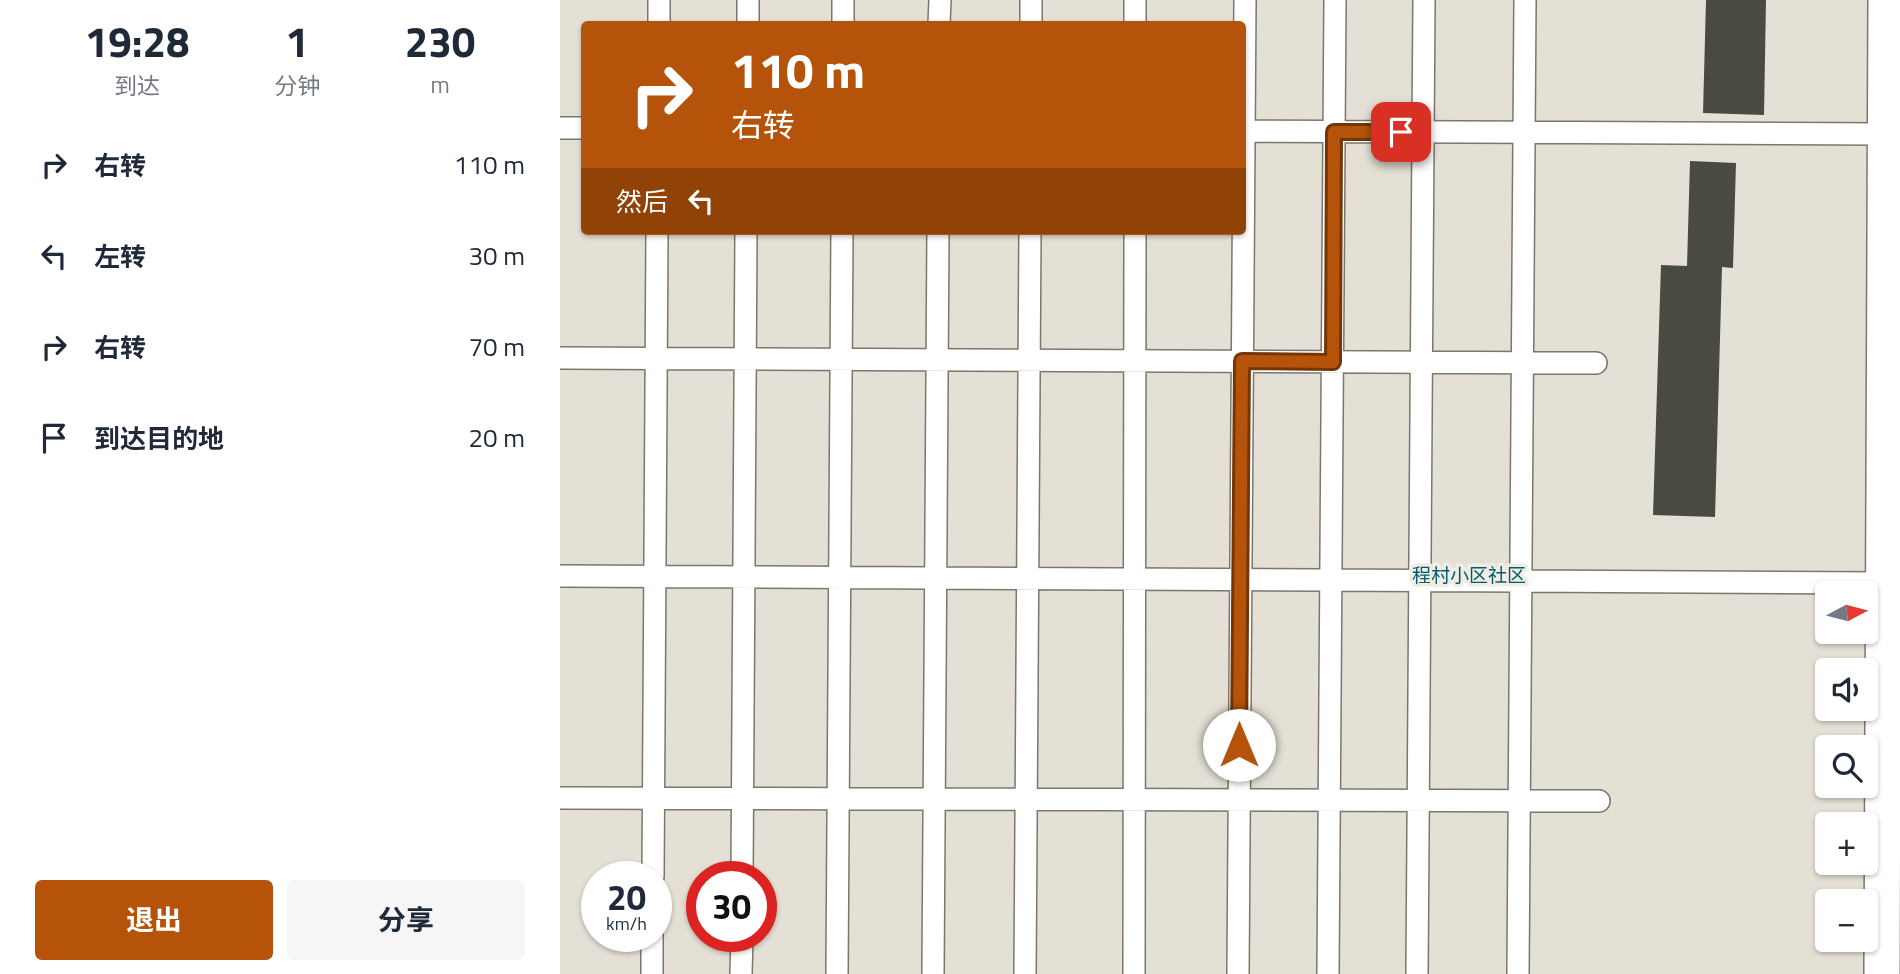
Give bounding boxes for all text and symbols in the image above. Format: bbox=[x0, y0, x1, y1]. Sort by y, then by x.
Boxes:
text: 19:28 bbox=[85, 9, 189, 73]
text: 1 bbox=[285, 9, 309, 73]
text: 230 bbox=[405, 9, 475, 73]
text: 110 m bbox=[731, 32, 865, 107]
icon: right bbox=[616, 49, 707, 140]
text: m bbox=[430, 67, 450, 102]
text: 到达 bbox=[114, 68, 160, 103]
text: 分钟 bbox=[274, 68, 320, 103]
text: 右转 bbox=[731, 101, 795, 149]
pin bbox=[1371, 102, 1431, 162]
icon: arrive bbox=[1382, 113, 1420, 151]
text: 110 m bbox=[454, 145, 525, 184]
icon: right bbox=[35, 146, 73, 184]
text: 右转 bbox=[94, 146, 146, 185]
text: 然后 bbox=[616, 182, 668, 221]
icon: left bbox=[682, 182, 720, 220]
text: 30 m bbox=[468, 236, 525, 275]
icon: left bbox=[35, 237, 73, 275]
text: 左转 bbox=[94, 237, 146, 276]
text: 70 m bbox=[468, 327, 525, 366]
icon: right bbox=[35, 328, 73, 366]
text: 右转 bbox=[94, 328, 146, 367]
text: 20 m bbox=[468, 418, 525, 457]
icon: arrive bbox=[35, 419, 73, 457]
text: 到达目的地 bbox=[94, 419, 224, 458]
district label: 程村小区社区 bbox=[1412, 560, 1526, 589]
north arrow bbox=[1815, 581, 1878, 644]
map controls bbox=[1815, 581, 1878, 952]
button: sound bbox=[1815, 658, 1878, 721]
position arrow bbox=[1202, 708, 1276, 782]
button: search bbox=[1815, 735, 1878, 798]
button: + bbox=[1815, 812, 1878, 875]
speed limit sign: 30 bbox=[686, 861, 777, 952]
text: 20 bbox=[607, 870, 646, 924]
button: 退出 bbox=[35, 880, 273, 960]
button: 分享 bbox=[287, 880, 525, 960]
button: − bbox=[1815, 889, 1878, 952]
text: km/h bbox=[606, 910, 647, 937]

